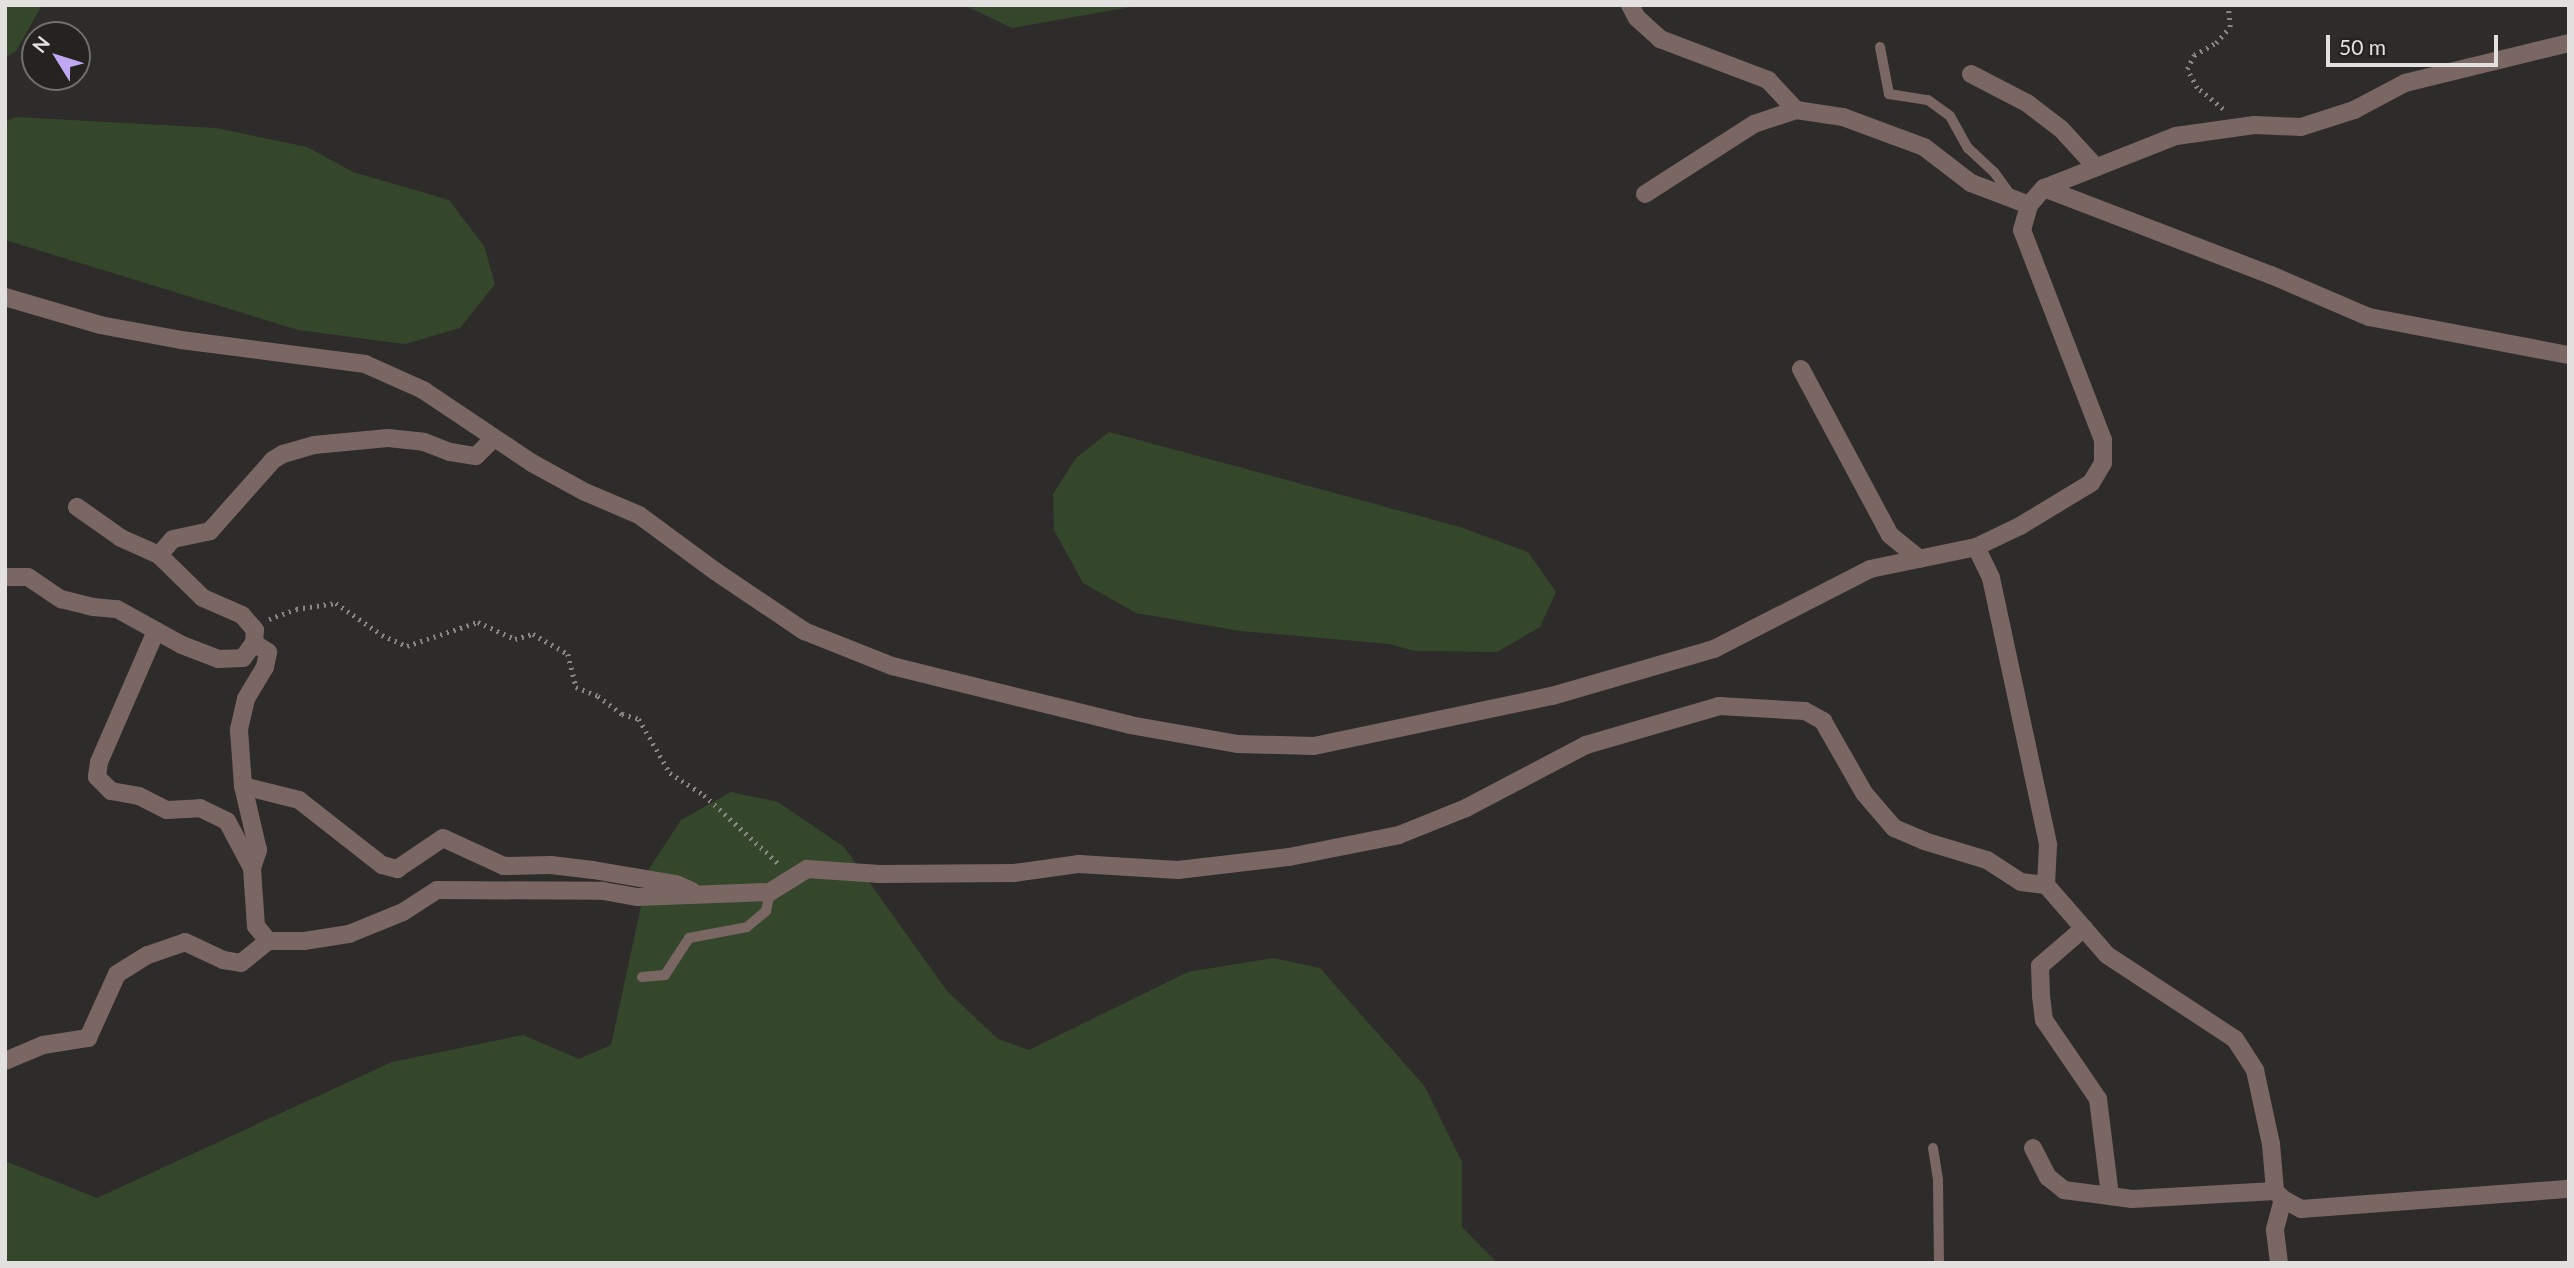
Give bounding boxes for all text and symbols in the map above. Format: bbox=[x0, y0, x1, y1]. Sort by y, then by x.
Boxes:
north arrow bbox=[21, 21, 91, 91]
scale bar bbox=[2329, 21, 2500, 65]
text: N bbox=[27, 31, 54, 57]
text: 50 m bbox=[2339, 34, 2386, 59]

